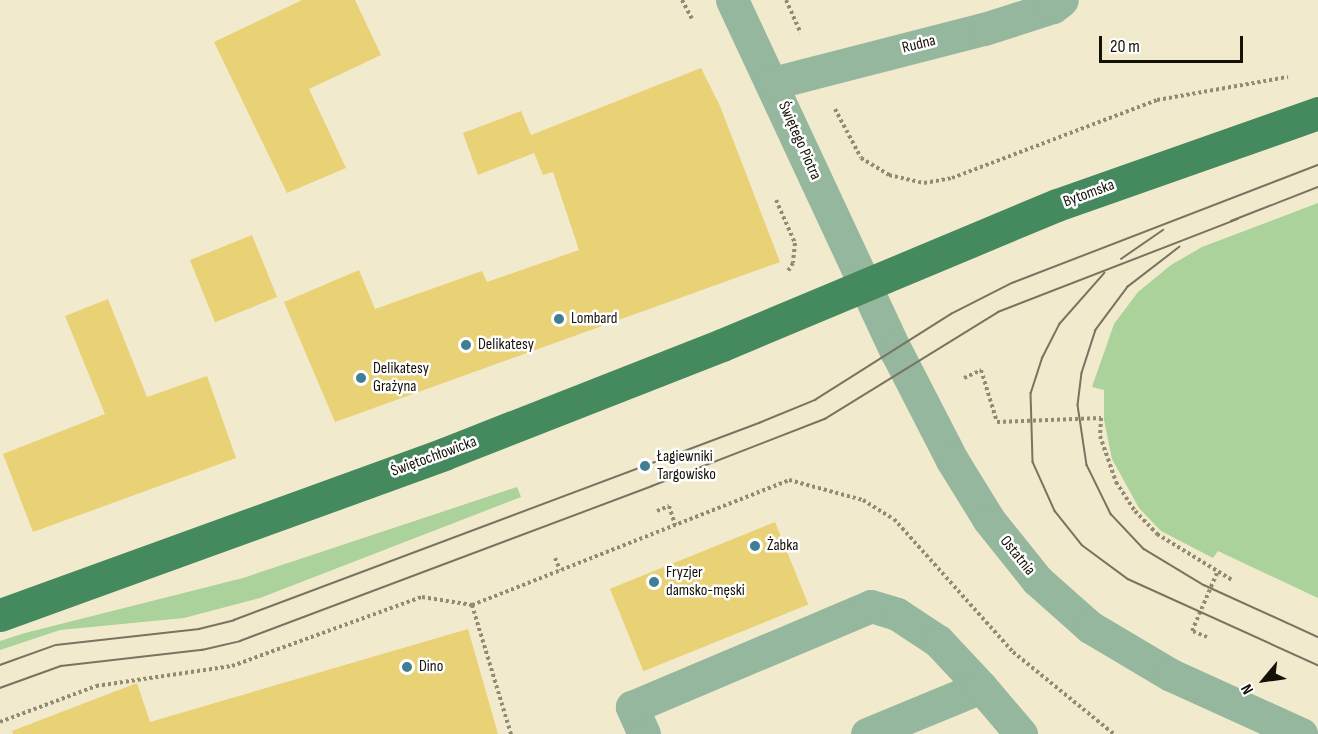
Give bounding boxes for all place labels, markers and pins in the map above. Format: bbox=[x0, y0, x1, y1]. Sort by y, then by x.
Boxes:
place label: Lombard bbox=[571, 309, 617, 329]
marker: Lombard bbox=[552, 312, 566, 326]
place label: Delikatesy bbox=[478, 335, 534, 355]
marker: Delikatesy bbox=[459, 338, 473, 352]
place label: Delikatesy Grażyna bbox=[373, 359, 429, 397]
marker: Delikatesy Grażyna bbox=[354, 371, 368, 385]
place label: Łagiewniki Targowisko bbox=[657, 447, 716, 485]
marker: Łagiewniki Targowisko bbox=[638, 459, 652, 473]
place label: Żabka bbox=[767, 536, 799, 556]
marker: Żabka bbox=[748, 539, 762, 553]
place label: Fryzjer damsko-męski bbox=[666, 563, 745, 601]
marker: Fryzjer damsko-męski bbox=[647, 575, 661, 589]
place label: Dino bbox=[419, 657, 443, 677]
marker: Dino bbox=[400, 660, 414, 674]

